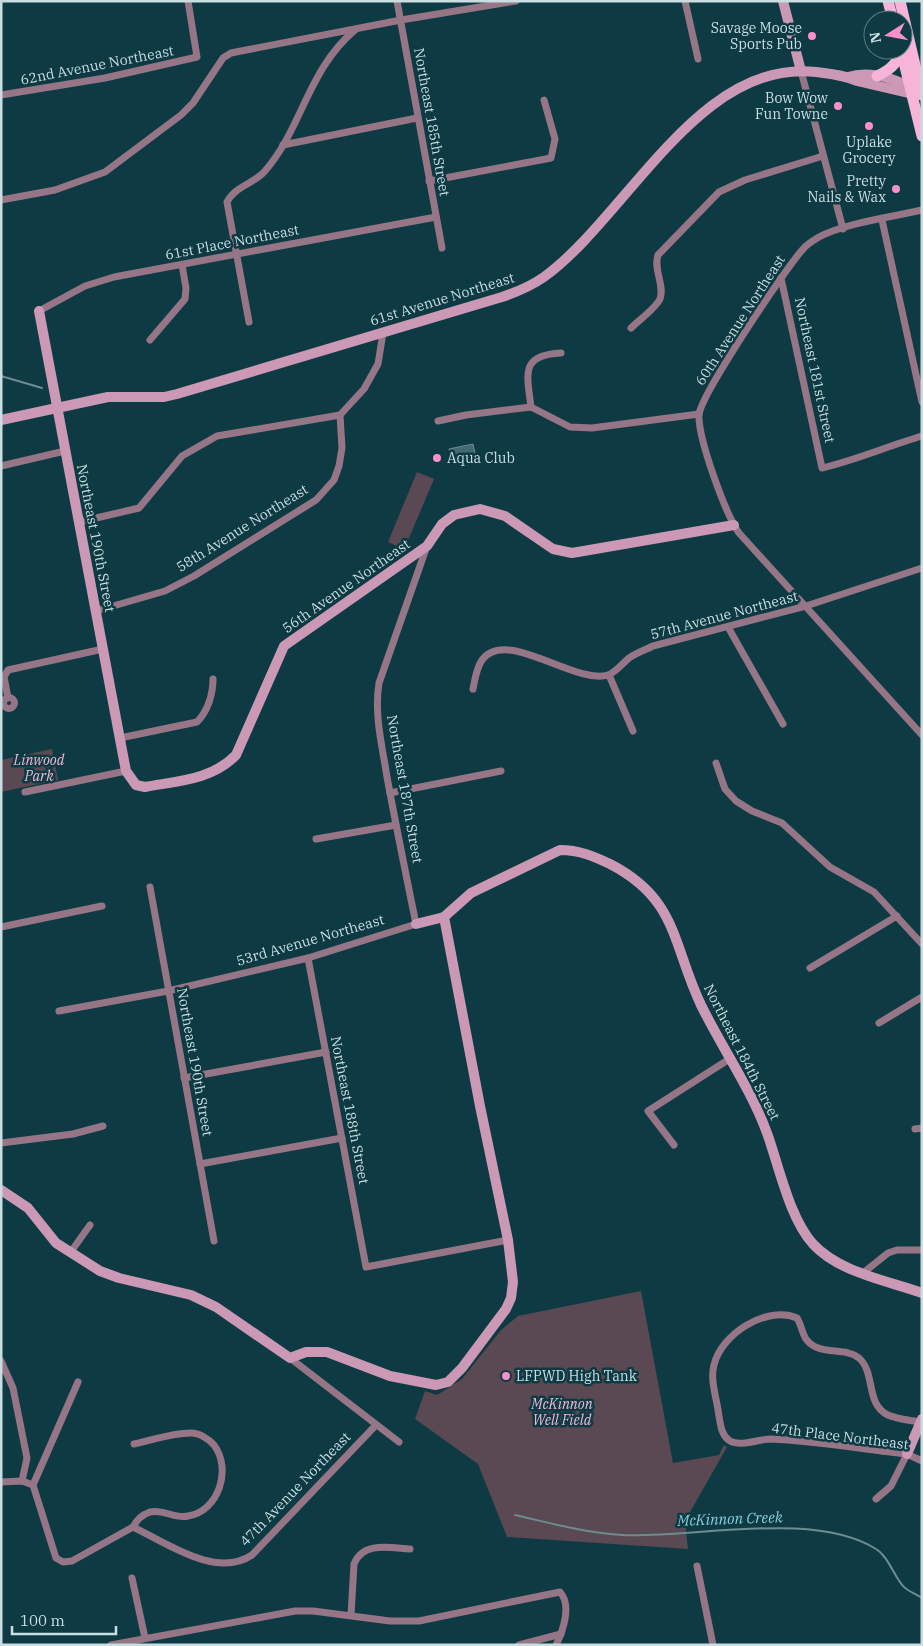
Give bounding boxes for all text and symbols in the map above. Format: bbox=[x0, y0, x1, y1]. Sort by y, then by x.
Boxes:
north arrow bbox=[863, 10, 913, 60]
place label: Savage Moose Sports Pub bbox=[711, 19, 802, 53]
marker: Savage Moose Sports Pub bbox=[806, 30, 818, 42]
text: N bbox=[865, 30, 885, 45]
street label: 62nd Avenue Northeast bbox=[19, 41, 175, 89]
street label: Northeast 185th Street bbox=[410, 46, 454, 198]
place label: Bow Wow Fun Towne bbox=[755, 89, 828, 123]
marker: Bow Wow Fun Towne bbox=[832, 100, 844, 112]
marker: Uplake Grocery bbox=[863, 120, 875, 132]
place label: Uplake Grocery bbox=[842, 133, 896, 167]
place label: Pretty Nails & Wax bbox=[807, 172, 887, 206]
marker: Pretty Nails & Wax bbox=[890, 183, 902, 195]
street label: 61st Place Northeast bbox=[164, 220, 300, 264]
street label: 60th Avenue Northeast bbox=[691, 251, 789, 389]
street label: 61st Avenue Northeast bbox=[368, 268, 516, 330]
street label: Northeast 181st Street bbox=[791, 296, 839, 445]
place label: Aqua Club bbox=[447, 449, 515, 467]
marker: Aqua Club bbox=[431, 452, 443, 464]
street label: Northeast 190th Street bbox=[73, 462, 119, 614]
street label: 58th Avenue Northeast bbox=[173, 480, 311, 576]
street label: 56th Avenue Northeast bbox=[279, 535, 413, 637]
street label: 57th Avenue Northeast bbox=[648, 587, 800, 643]
street label: Northeast 187th Street bbox=[383, 713, 427, 865]
park label: Linwood Park bbox=[13, 751, 65, 785]
street label: 53rd Avenue Northeast bbox=[234, 910, 386, 970]
street label: Northeast 184th Street bbox=[700, 981, 784, 1123]
street label: Northeast 190th Street bbox=[173, 986, 217, 1138]
street label: Northeast 188th Street bbox=[327, 1034, 373, 1186]
place label: LFPWD High Tank bbox=[516, 1367, 638, 1385]
marker: LFPWD High Tank bbox=[500, 1370, 512, 1382]
park label: McKinnon Well Field bbox=[530, 1395, 593, 1429]
street label: 47th Place Northeast bbox=[770, 1419, 910, 1453]
street label: 47th Avenue Northeast bbox=[236, 1428, 354, 1550]
water label: McKinnon Creek bbox=[676, 1507, 783, 1530]
scale bar bbox=[12, 1604, 116, 1636]
text: 100 m bbox=[20, 1611, 65, 1630]

